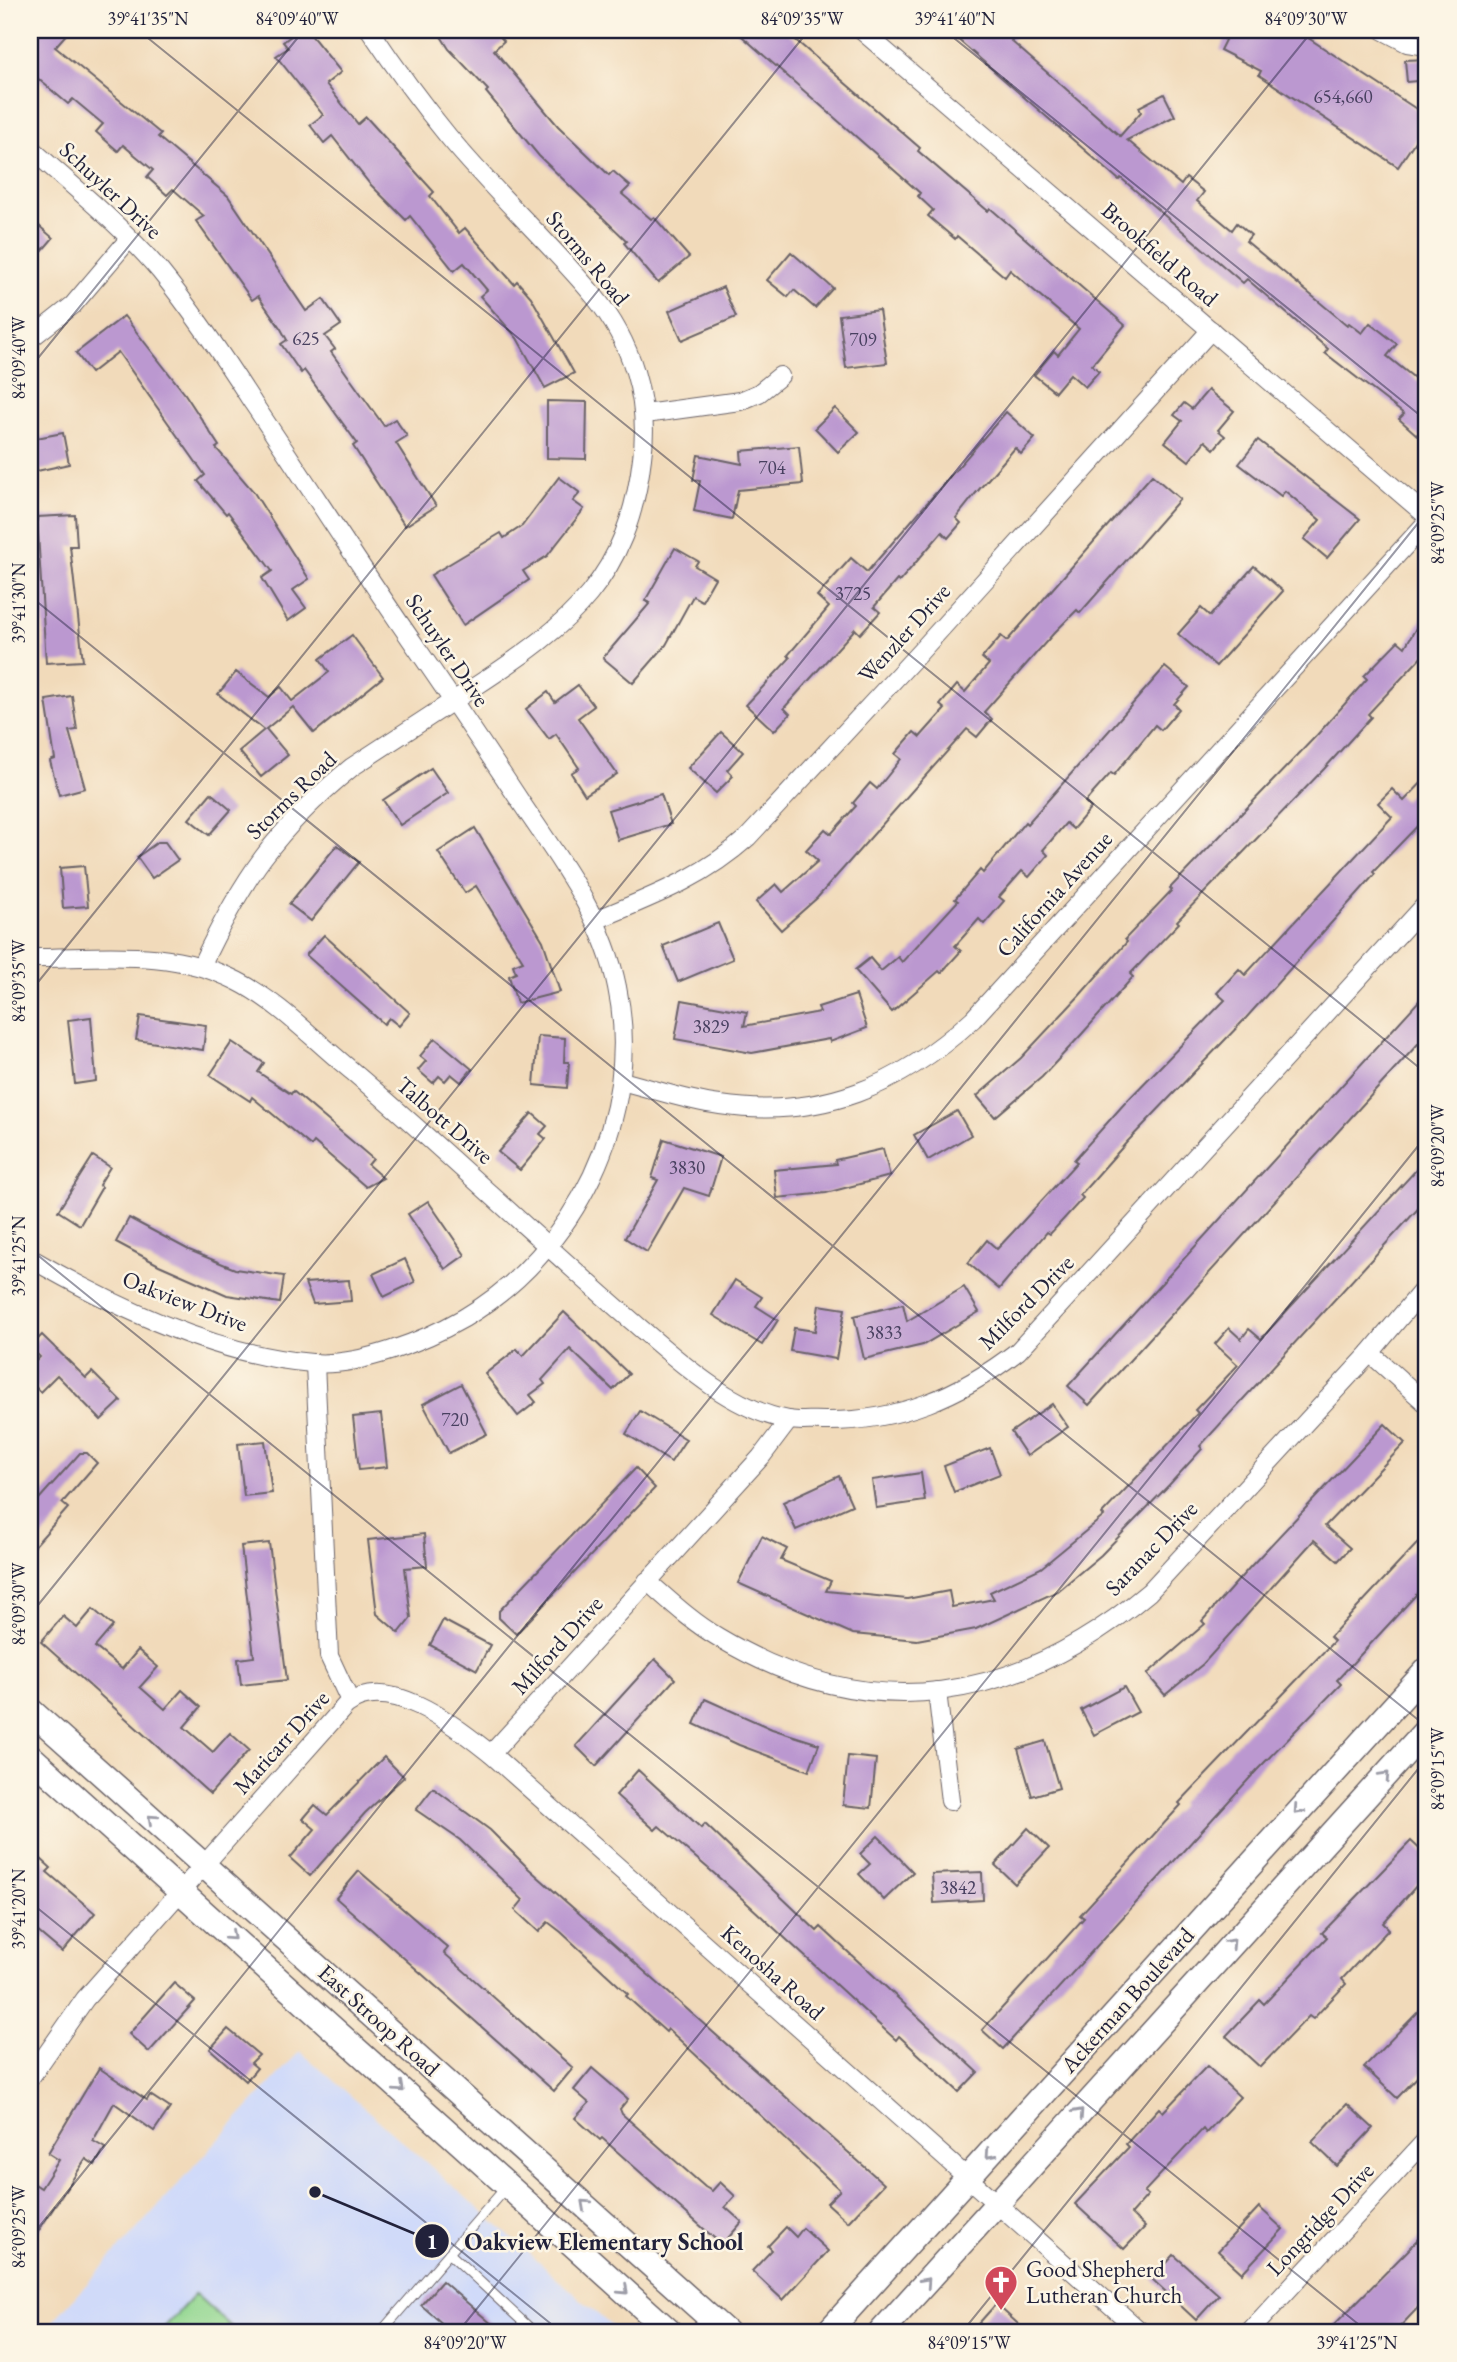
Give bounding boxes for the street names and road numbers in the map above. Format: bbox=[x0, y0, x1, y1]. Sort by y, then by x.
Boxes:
street label: Schuyler Drive bbox=[53, 135, 169, 245]
street label: Brookfield Road bbox=[1095, 195, 1225, 313]
street label: Storms Road bbox=[540, 204, 637, 312]
street label: Wenzler Drive bbox=[851, 577, 957, 689]
street label: Schuyler Drive bbox=[399, 588, 497, 712]
street label: Storms Road bbox=[239, 744, 343, 846]
street label: California Avenue bbox=[989, 824, 1119, 964]
street label: Talbott Drive bbox=[390, 1070, 500, 1170]
street label: Milford Drive bbox=[972, 1248, 1080, 1356]
street label: Oakview Drive bbox=[118, 1263, 252, 1339]
street label: Saranac Drive bbox=[1098, 1494, 1204, 1602]
street label: Milford Drive bbox=[505, 1589, 609, 1701]
street label: Maricarr Drive bbox=[226, 1684, 336, 1800]
street label: Kenosha Road bbox=[715, 1918, 831, 2027]
street label: Ackerman Boulevard bbox=[1053, 1920, 1201, 2080]
street label: East Stroop Road bbox=[312, 1957, 446, 2083]
street label: Longridge Drive bbox=[1260, 2156, 1380, 2282]

